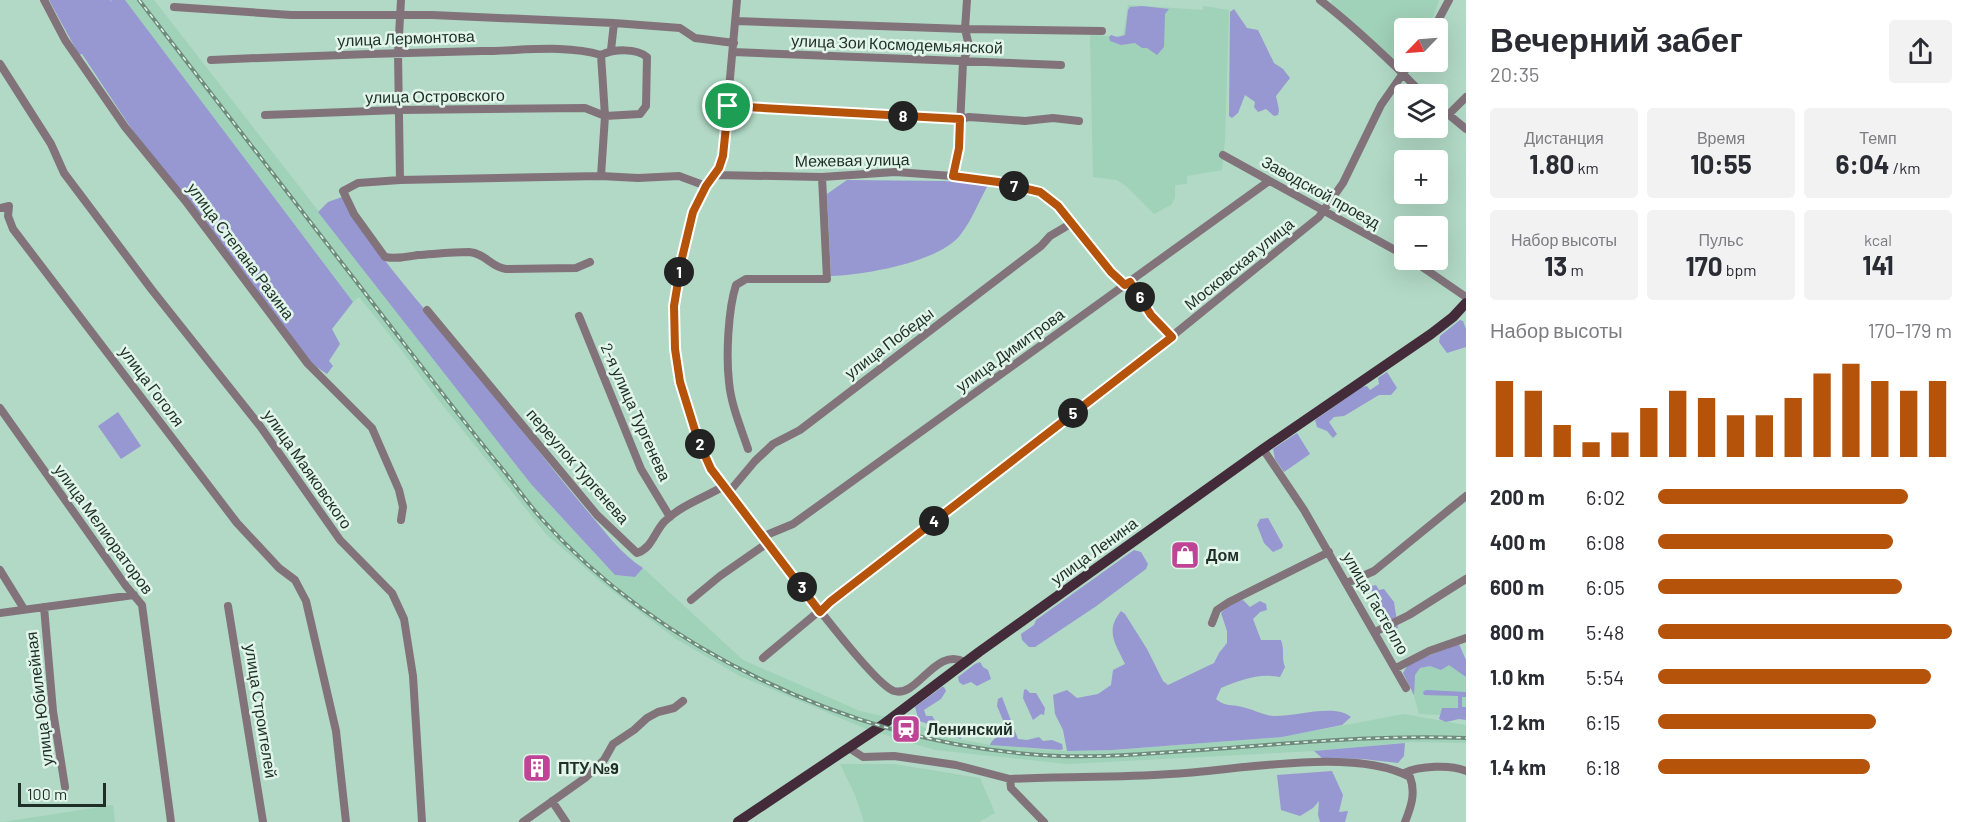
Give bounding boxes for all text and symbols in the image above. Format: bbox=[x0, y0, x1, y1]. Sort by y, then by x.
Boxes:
north arrow bbox=[1394, 18, 1448, 72]
map controls bbox=[1394, 18, 1448, 270]
text: Вечерний забег bbox=[1490, 19, 1743, 59]
button: share bbox=[1889, 20, 1952, 83]
street label: улица Лермонтова bbox=[337, 26, 475, 49]
street label: улица Зои Космодемьянской bbox=[791, 30, 1003, 57]
text: 20:35 bbox=[1490, 62, 1539, 86]
pin bbox=[702, 80, 753, 131]
button: layers bbox=[1394, 84, 1448, 138]
street label: улица Островского bbox=[365, 85, 505, 106]
icon: arrive bbox=[711, 89, 744, 122]
pin: 8 bbox=[888, 101, 918, 131]
text: 8 bbox=[899, 106, 907, 125]
text: Дистанция bbox=[1524, 128, 1604, 147]
text: Время bbox=[1697, 128, 1745, 147]
text: Темп bbox=[1859, 128, 1897, 147]
text: 1.80 bbox=[1529, 148, 1574, 179]
text: 10:55 bbox=[1690, 148, 1752, 179]
text: 6:04 bbox=[1836, 148, 1890, 179]
street label: Межевая улица bbox=[794, 149, 910, 170]
button: + bbox=[1394, 150, 1448, 204]
street label: Заводской проезд bbox=[1259, 151, 1384, 232]
text: km bbox=[1574, 158, 1599, 177]
text: /km bbox=[1890, 158, 1920, 177]
pin: 7 bbox=[999, 171, 1029, 201]
text: 7 bbox=[1010, 176, 1018, 195]
street label: улица Степана Разина bbox=[184, 179, 299, 323]
street label: Московская улица bbox=[1180, 214, 1297, 313]
button: − bbox=[1394, 216, 1448, 270]
text: Набор высоты bbox=[1511, 230, 1617, 249]
text: Пульс bbox=[1699, 230, 1743, 249]
text: kcal bbox=[1864, 230, 1892, 249]
text: 141 bbox=[1862, 249, 1894, 280]
text: 13 bbox=[1544, 250, 1567, 281]
text: 170 bbox=[1686, 250, 1722, 281]
pin: 1 bbox=[664, 257, 694, 287]
text: m bbox=[1567, 260, 1584, 279]
text: bpm bbox=[1722, 260, 1756, 279]
text: 1 bbox=[676, 262, 682, 281]
pin: 6 bbox=[1125, 282, 1155, 312]
text: 6 bbox=[1136, 287, 1144, 306]
street label: улица Победы bbox=[841, 303, 937, 382]
street label: улица Димитрова bbox=[952, 304, 1068, 395]
text: Набор высоты bbox=[1490, 318, 1623, 342]
text: 170–179 m bbox=[1868, 318, 1952, 342]
street label: 2-я улица Тургенева bbox=[598, 340, 675, 484]
street label: улица Гоголя bbox=[116, 342, 189, 430]
pin: 5 bbox=[1058, 398, 1088, 428]
text: 5 bbox=[1069, 403, 1077, 422]
street label: переулок Тургенева bbox=[523, 404, 634, 527]
street label: улица Маяковского bbox=[260, 405, 357, 532]
pin: 2 bbox=[685, 429, 715, 459]
text: 2 bbox=[696, 434, 704, 453]
street label: улица Мелиораторов bbox=[51, 460, 158, 597]
text: 200 m bbox=[1490, 485, 1545, 509]
text: 6:02 bbox=[1586, 485, 1625, 509]
pin: 4 bbox=[919, 506, 949, 536]
text: 4 bbox=[929, 511, 939, 530]
street label: улица Ленина bbox=[1047, 513, 1141, 588]
text: 400 m bbox=[1490, 530, 1546, 554]
text: 6:08 bbox=[1586, 530, 1625, 554]
shop icon: Дом bbox=[1169, 539, 1201, 571]
place label: Дом bbox=[1206, 545, 1239, 564]
street label: улица Гастелло bbox=[1339, 548, 1413, 657]
pin: 3 bbox=[787, 572, 817, 602]
text: 600 m bbox=[1490, 575, 1544, 599]
text: 6:05 bbox=[1586, 575, 1625, 599]
text: 3 bbox=[798, 577, 806, 596]
text: 800 m bbox=[1490, 620, 1544, 644]
text: 5:48 bbox=[1586, 620, 1625, 644]
street label: улица Юбилейная bbox=[21, 631, 56, 767]
street label: улица Строителей bbox=[242, 643, 281, 779]
text: 1.0 km bbox=[1490, 665, 1545, 689]
text: 5:54 bbox=[1586, 665, 1624, 689]
text: 1.2 km bbox=[1490, 710, 1545, 734]
text: 6:15 bbox=[1586, 710, 1620, 734]
station icon: Ленинский bbox=[890, 713, 922, 745]
place label: Ленинский bbox=[927, 719, 1013, 738]
building icon: ПТУ №9 bbox=[521, 752, 553, 784]
text: 1.4 km bbox=[1490, 755, 1546, 779]
text: 6:18 bbox=[1586, 755, 1621, 779]
place label: ПТУ №9 bbox=[558, 758, 619, 777]
scale bar bbox=[18, 780, 106, 808]
text: 100 m bbox=[27, 784, 67, 803]

